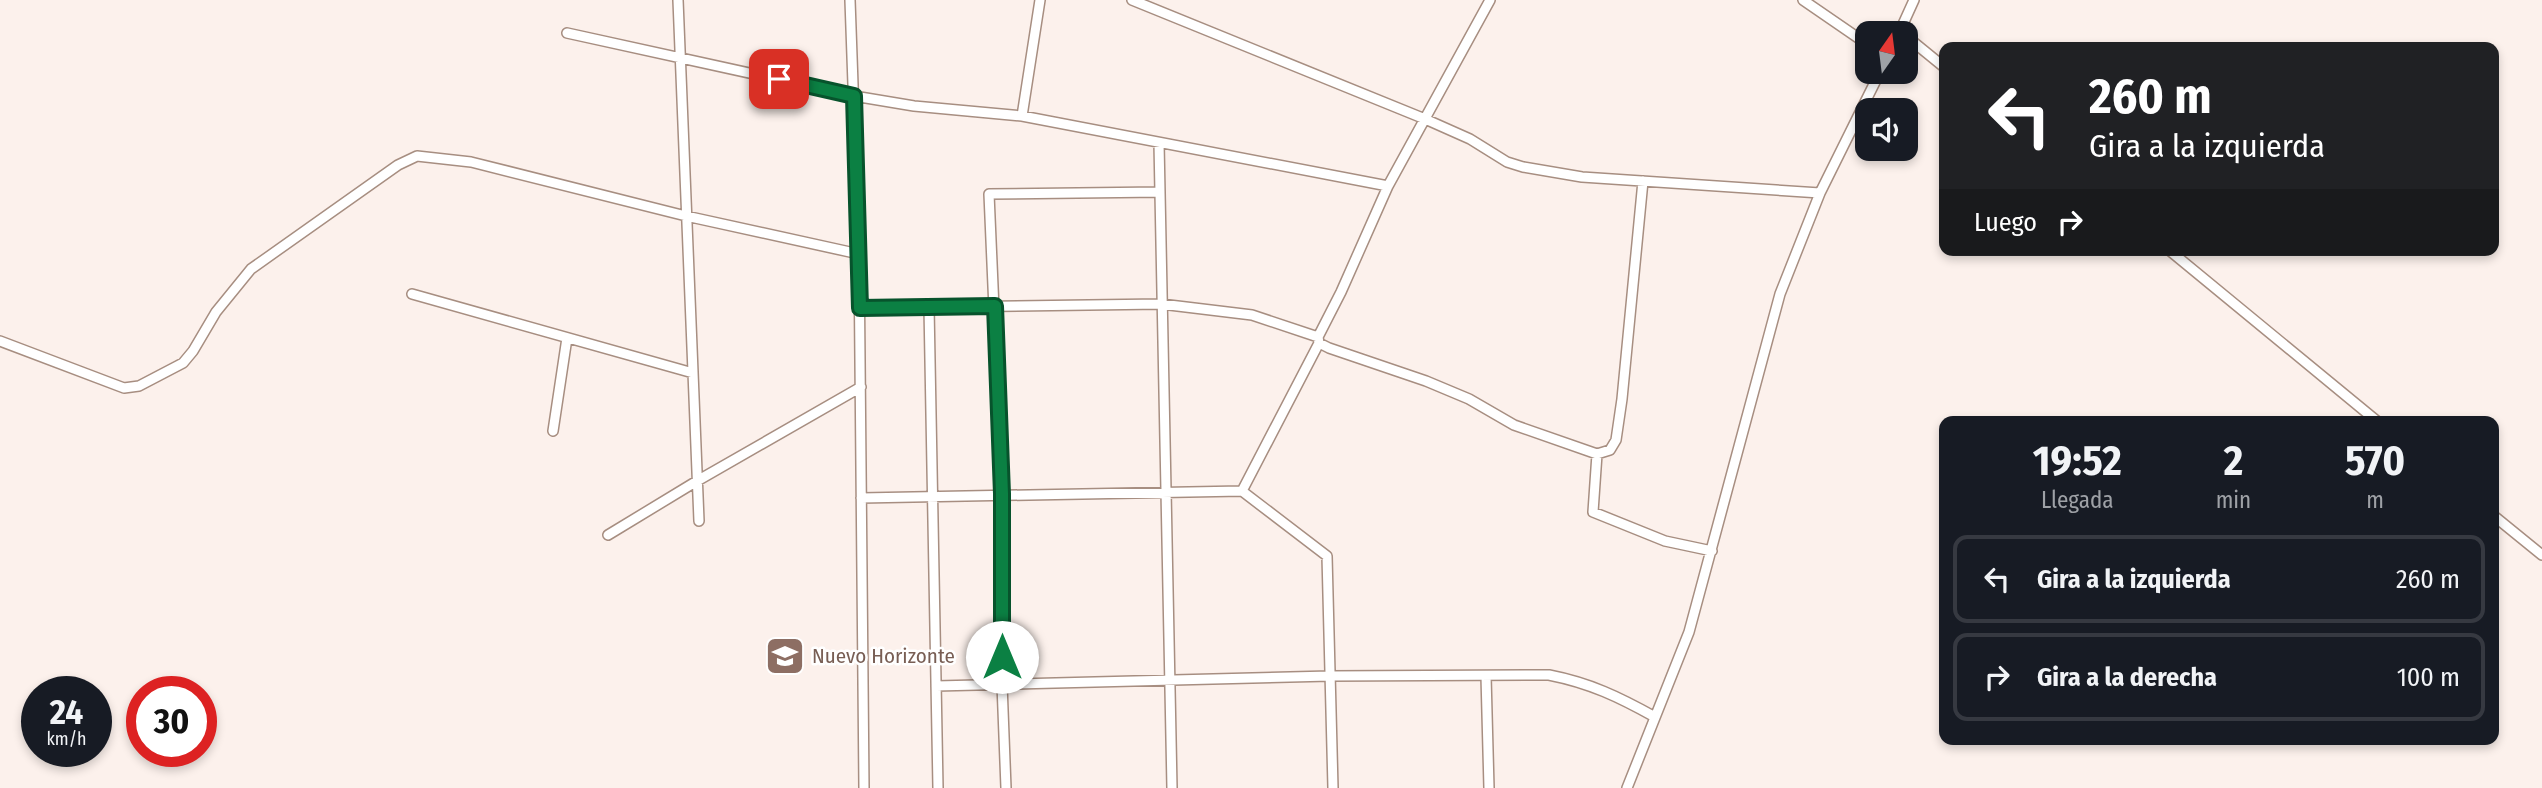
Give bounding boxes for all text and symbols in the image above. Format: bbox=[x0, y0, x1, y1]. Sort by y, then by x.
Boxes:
north arrow bbox=[1855, 21, 1918, 84]
map controls bbox=[1855, 21, 1918, 161]
pin bbox=[749, 49, 809, 109]
icon: arrive bbox=[760, 60, 798, 98]
text: 260 m bbox=[2089, 67, 2212, 126]
icon: left bbox=[1974, 70, 2065, 161]
button: sound bbox=[1855, 98, 1918, 161]
text: Gira a la izquierda bbox=[2089, 127, 2325, 165]
icon: right bbox=[2051, 203, 2089, 241]
text: Luego bbox=[1974, 207, 2037, 238]
text: 19:52 bbox=[2033, 436, 2122, 486]
text: 2 bbox=[2224, 436, 2243, 486]
text: 570 bbox=[2345, 436, 2405, 486]
text: Llegada bbox=[2041, 486, 2114, 514]
text: min bbox=[2216, 486, 2251, 514]
text: m bbox=[2366, 486, 2384, 514]
icon: left bbox=[1978, 560, 2016, 598]
text: Gira a la izquierda bbox=[2037, 564, 2231, 595]
text: 260 m bbox=[2396, 564, 2460, 595]
position arrow bbox=[965, 620, 1039, 694]
school or university icon: Nuevo Horizonte bbox=[764, 635, 806, 677]
place label: Nuevo Horizonte bbox=[812, 643, 955, 669]
icon: right bbox=[1978, 658, 2016, 696]
text: Gira a la derecha bbox=[2037, 662, 2217, 693]
text: 100 m bbox=[2397, 662, 2460, 693]
speed limit sign: 30 bbox=[126, 676, 217, 767]
text: 24 bbox=[50, 691, 83, 733]
text: km/h bbox=[46, 728, 87, 750]

